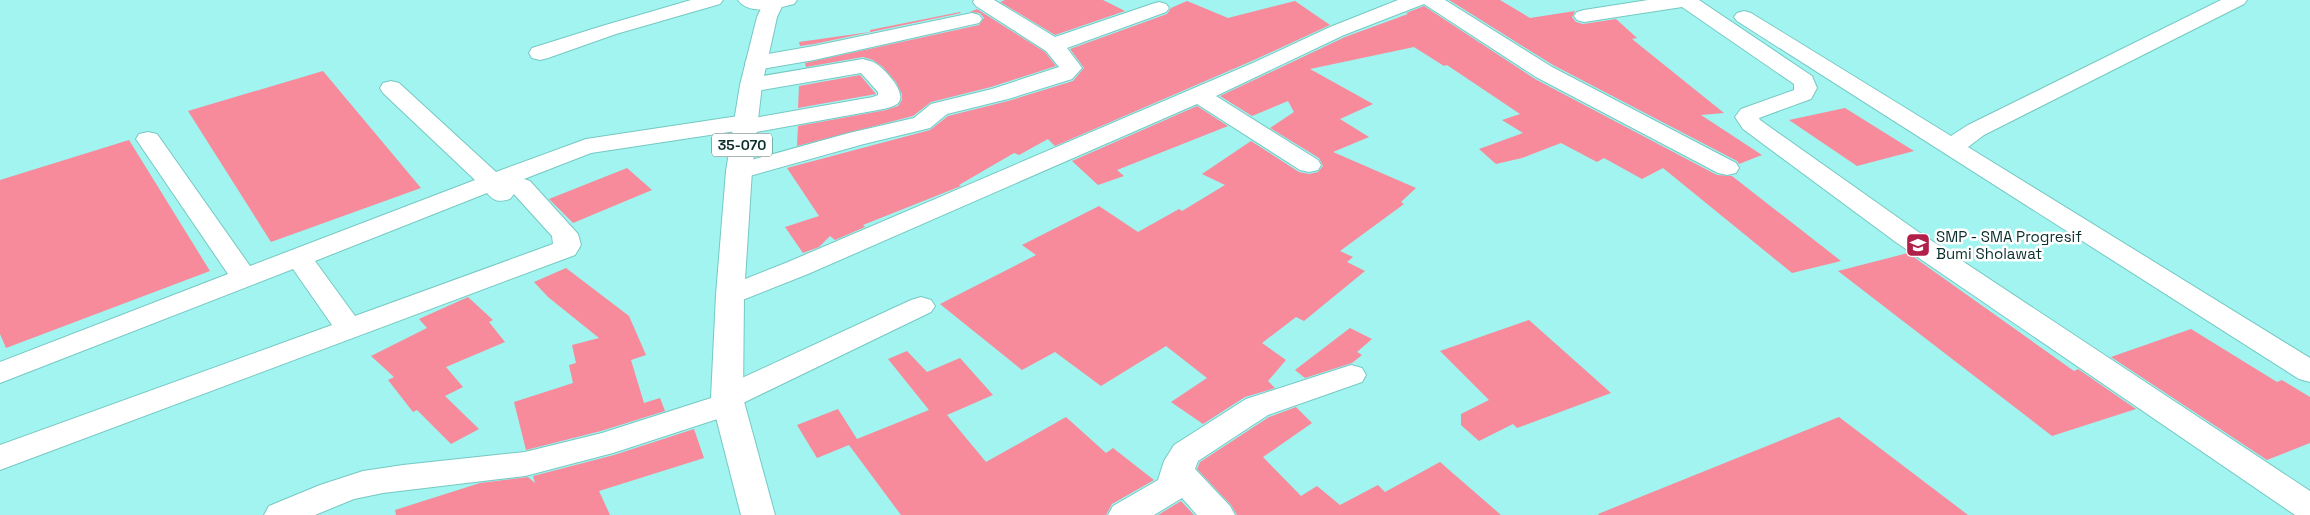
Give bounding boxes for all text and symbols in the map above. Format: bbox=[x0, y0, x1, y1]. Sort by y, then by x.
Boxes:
road number: 35-070 bbox=[712, 134, 772, 156]
place label: SMP - SMA Progresif Bumi Sholawat bbox=[1936, 227, 2082, 263]
school or university icon: SMP - SMA Progresif Bumi Sholawat bbox=[1905, 232, 1931, 258]

